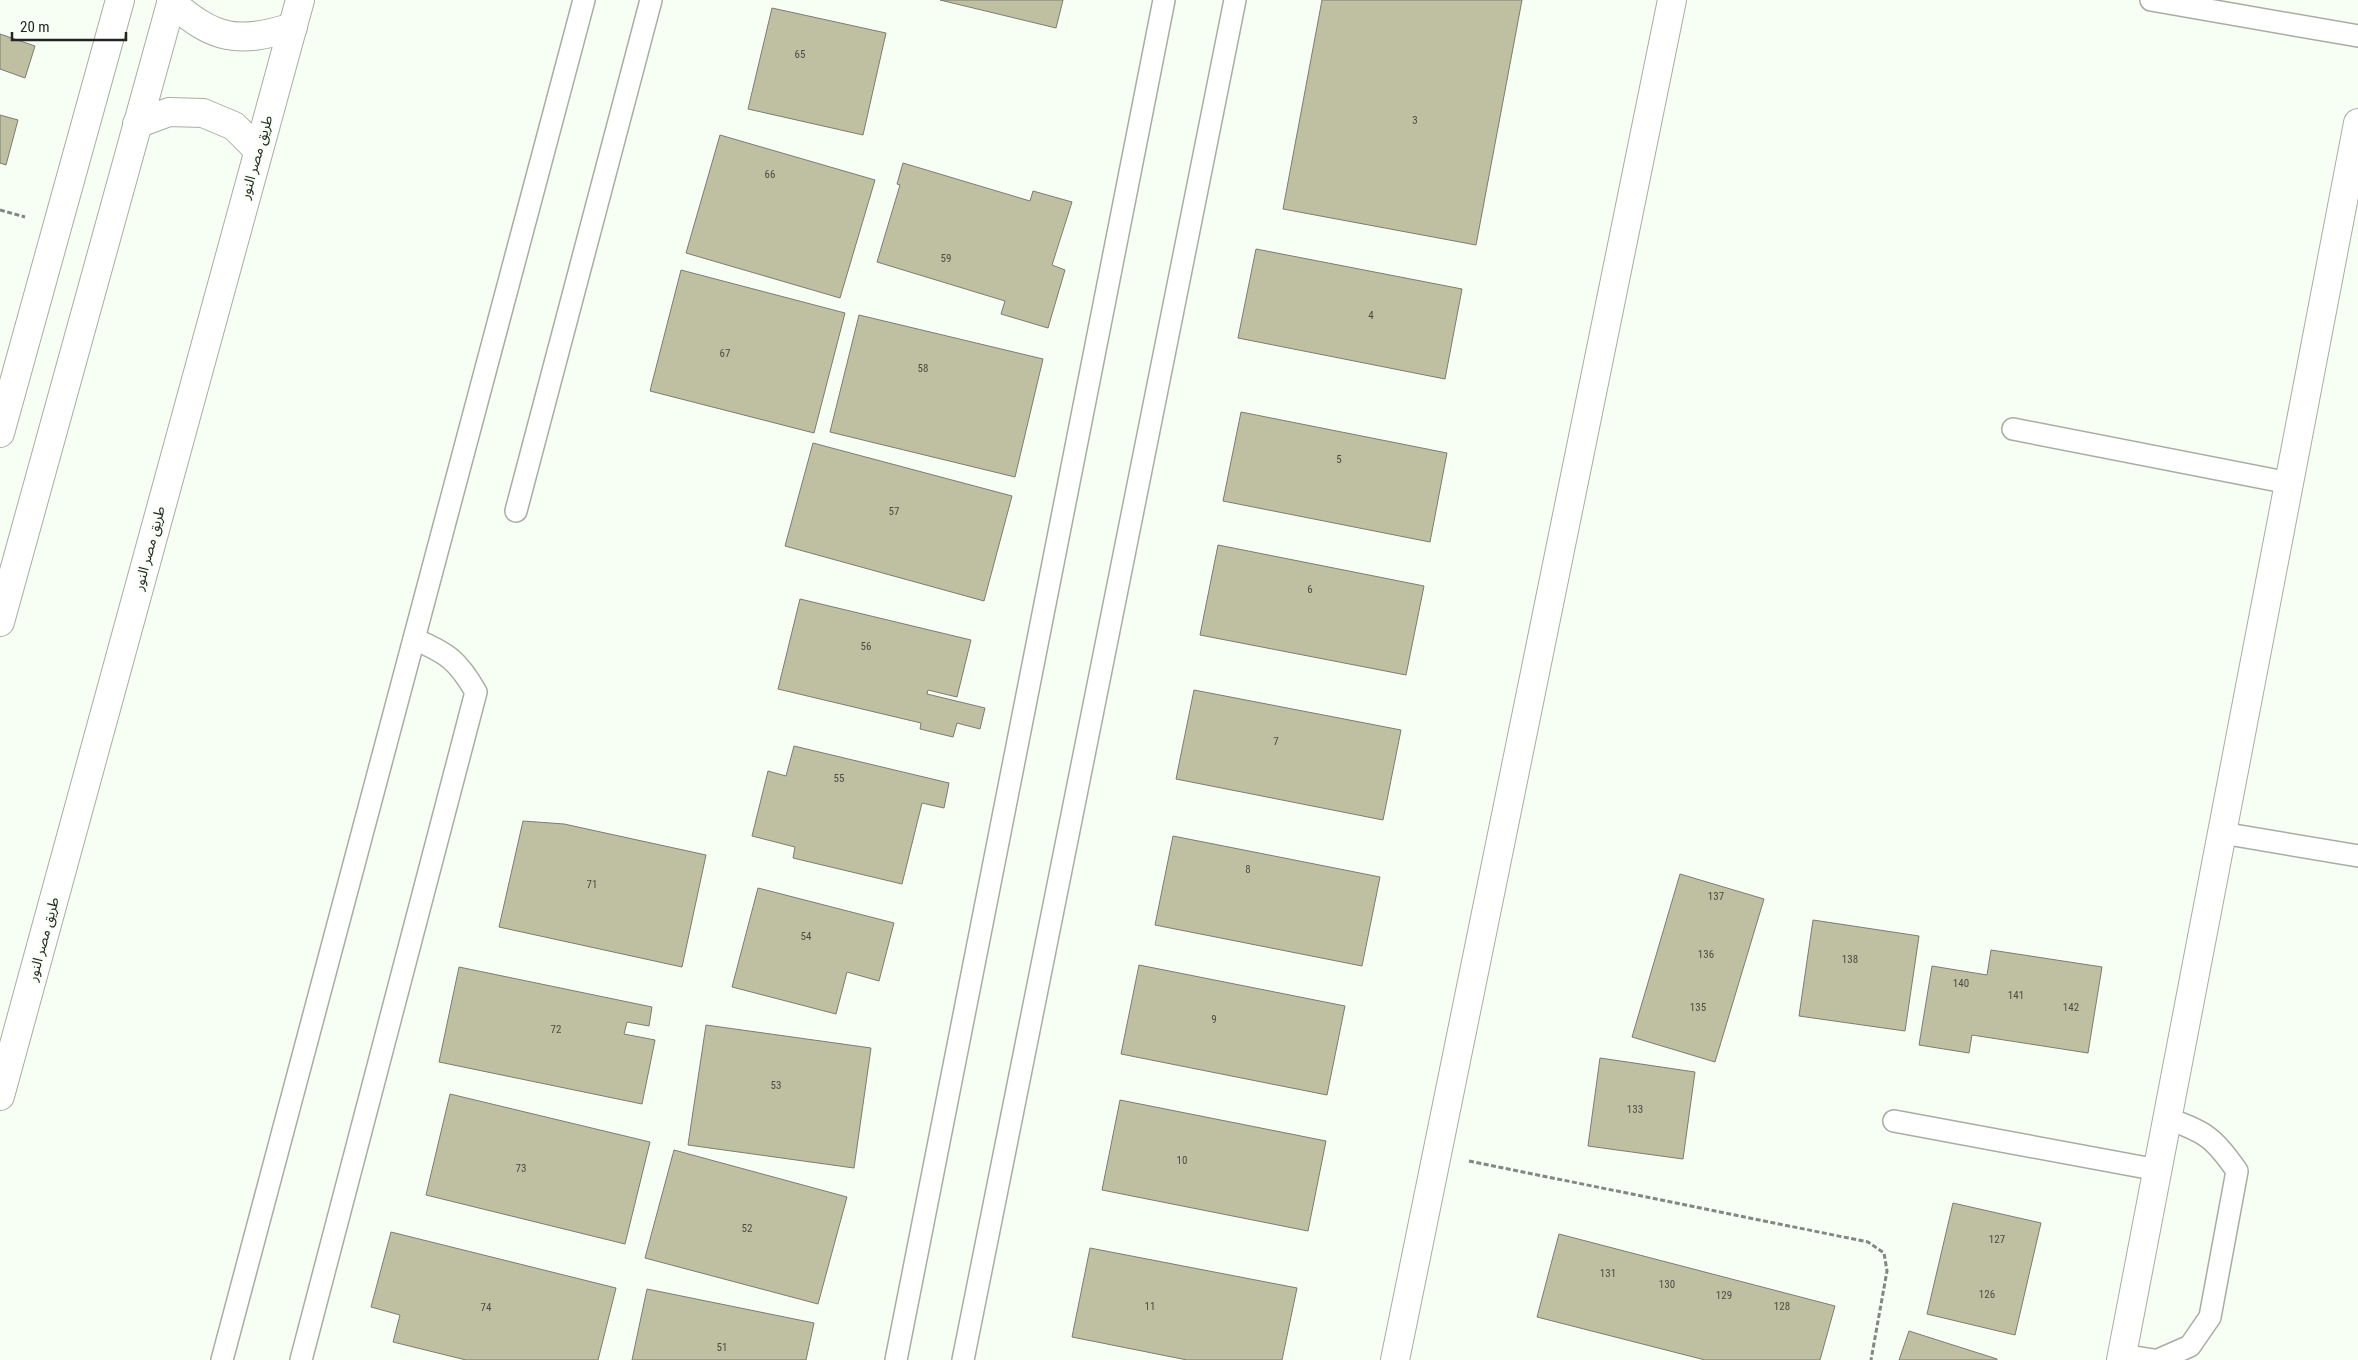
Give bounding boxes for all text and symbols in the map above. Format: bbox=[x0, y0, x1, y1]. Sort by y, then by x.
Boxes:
scale bar bbox=[12, 10, 126, 42]
text: 20 m bbox=[20, 18, 50, 36]
house number: 65 bbox=[795, 48, 805, 61]
street label: طريق مصر النور bbox=[236, 113, 277, 202]
house number: 3 bbox=[1412, 114, 1418, 127]
house number: 66 bbox=[765, 168, 775, 181]
house number: 59 bbox=[941, 252, 951, 265]
house number: 4 bbox=[1368, 309, 1374, 322]
house number: 67 bbox=[720, 347, 730, 360]
house number: 58 bbox=[918, 362, 928, 375]
house number: 5 bbox=[1336, 453, 1342, 466]
street label: طريق مصر النور bbox=[130, 504, 170, 593]
house number: 57 bbox=[889, 505, 899, 518]
house number: 6 bbox=[1307, 583, 1313, 596]
house number: 56 bbox=[861, 640, 871, 653]
house number: 7 bbox=[1273, 735, 1279, 748]
house number: 55 bbox=[834, 772, 844, 785]
house number: 8 bbox=[1245, 863, 1251, 876]
house number: 71 bbox=[587, 878, 597, 891]
house number: 137 bbox=[1708, 890, 1724, 903]
street label: طريق مصر النور bbox=[24, 895, 64, 984]
house number: 54 bbox=[801, 930, 812, 943]
house number: 136 bbox=[1698, 948, 1714, 961]
house number: 138 bbox=[1842, 953, 1858, 966]
house number: 140 bbox=[1953, 977, 1969, 990]
house number: 141 bbox=[2008, 989, 2024, 1002]
house number: 135 bbox=[1690, 1001, 1706, 1014]
house number: 142 bbox=[2063, 1001, 2079, 1014]
house number: 9 bbox=[1211, 1013, 1217, 1026]
house number: 72 bbox=[551, 1023, 561, 1036]
house number: 53 bbox=[771, 1079, 781, 1092]
house number: 133 bbox=[1627, 1103, 1643, 1116]
house number: 10 bbox=[1177, 1154, 1187, 1167]
house number: 73 bbox=[516, 1162, 526, 1175]
house number: 52 bbox=[742, 1222, 752, 1235]
house number: 127 bbox=[1989, 1233, 2005, 1246]
house number: 131 bbox=[1600, 1267, 1616, 1280]
house number: 130 bbox=[1659, 1278, 1675, 1291]
house number: 126 bbox=[1979, 1288, 1995, 1301]
house number: 129 bbox=[1716, 1289, 1732, 1302]
house number: 11 bbox=[1145, 1300, 1155, 1313]
house number: 128 bbox=[1774, 1300, 1790, 1313]
house number: 74 bbox=[481, 1301, 492, 1314]
house number: 51 bbox=[717, 1341, 727, 1354]

